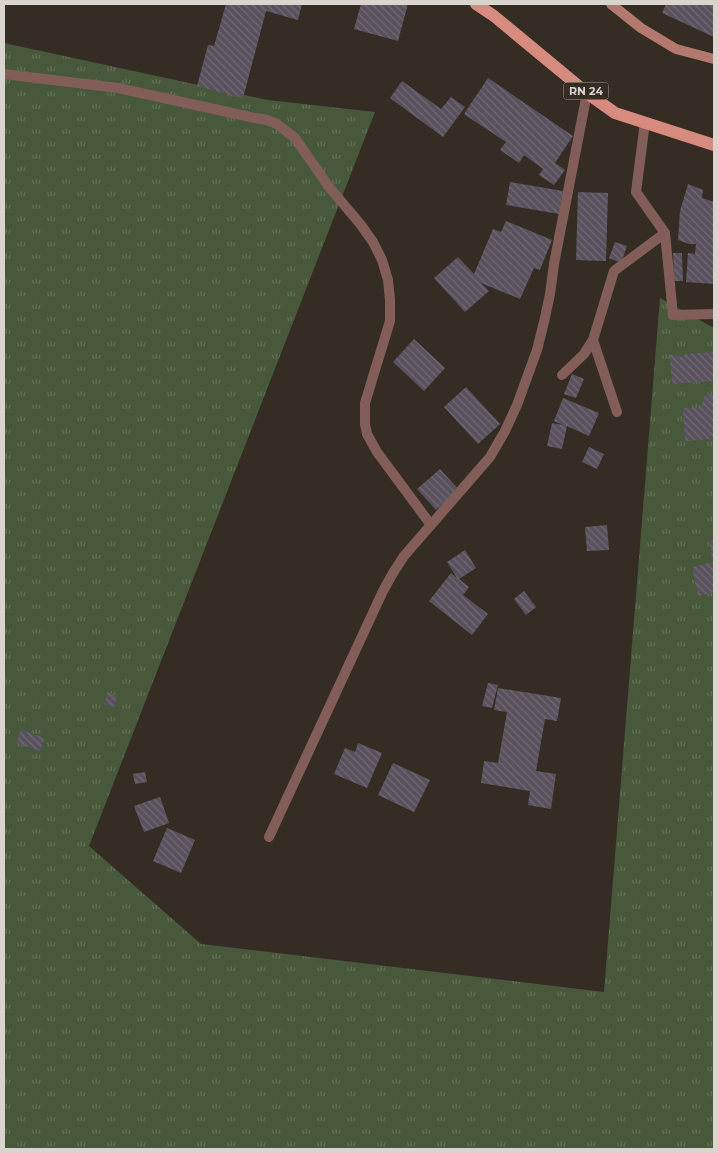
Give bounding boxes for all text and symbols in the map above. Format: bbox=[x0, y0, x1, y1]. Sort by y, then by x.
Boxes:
road number: RN 24 bbox=[564, 82, 608, 100]

